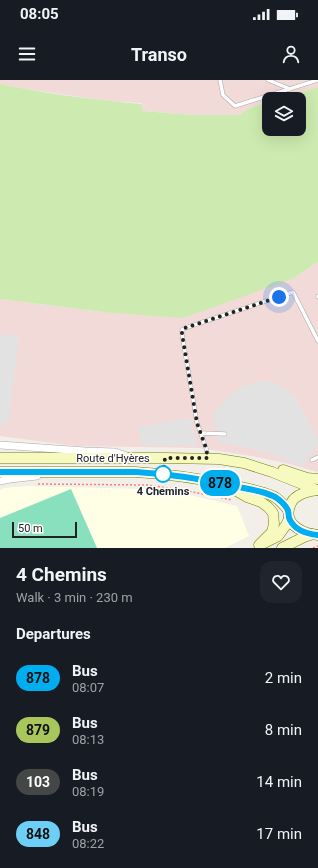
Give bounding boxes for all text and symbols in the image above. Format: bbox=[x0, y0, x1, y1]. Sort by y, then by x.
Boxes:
text: 08:05 bbox=[20, 5, 59, 23]
icon: menu bbox=[16, 43, 38, 65]
icon: person bbox=[280, 43, 302, 65]
text: Transo bbox=[131, 44, 187, 65]
map controls bbox=[262, 92, 306, 136]
button: layers bbox=[262, 92, 306, 136]
your location bbox=[269, 287, 289, 307]
street label: Route d'Hyères bbox=[76, 452, 150, 465]
marker: 4 Chemins bbox=[154, 465, 172, 483]
line badge: 878 bbox=[197, 470, 243, 496]
text: 878 bbox=[208, 475, 232, 491]
place label: 4 Chemins bbox=[137, 485, 190, 498]
scale bar bbox=[12, 520, 77, 539]
text: 50 m bbox=[18, 522, 43, 535]
button: heart bbox=[260, 561, 302, 603]
text: 4 Chemins bbox=[16, 563, 107, 586]
text: Walk · 3 min · 230 m bbox=[16, 590, 133, 605]
text: Departures bbox=[16, 625, 91, 643]
text: Bus bbox=[72, 662, 98, 680]
text: 2 min bbox=[265, 669, 302, 687]
text: 878 bbox=[26, 670, 50, 686]
text: 08:07 bbox=[72, 680, 104, 695]
text: Bus bbox=[72, 714, 98, 732]
text: 8 min bbox=[265, 721, 302, 739]
text: 879 bbox=[26, 722, 50, 738]
text: 08:13 bbox=[72, 732, 104, 747]
text: Bus bbox=[72, 766, 98, 784]
text: 14 min bbox=[256, 773, 302, 791]
text: 103 bbox=[26, 774, 50, 790]
text: 08:19 bbox=[72, 784, 104, 799]
text: Bus bbox=[72, 818, 98, 836]
text: 17 min bbox=[256, 825, 302, 843]
text: 848 bbox=[26, 826, 50, 842]
text: 08:22 bbox=[72, 836, 104, 851]

